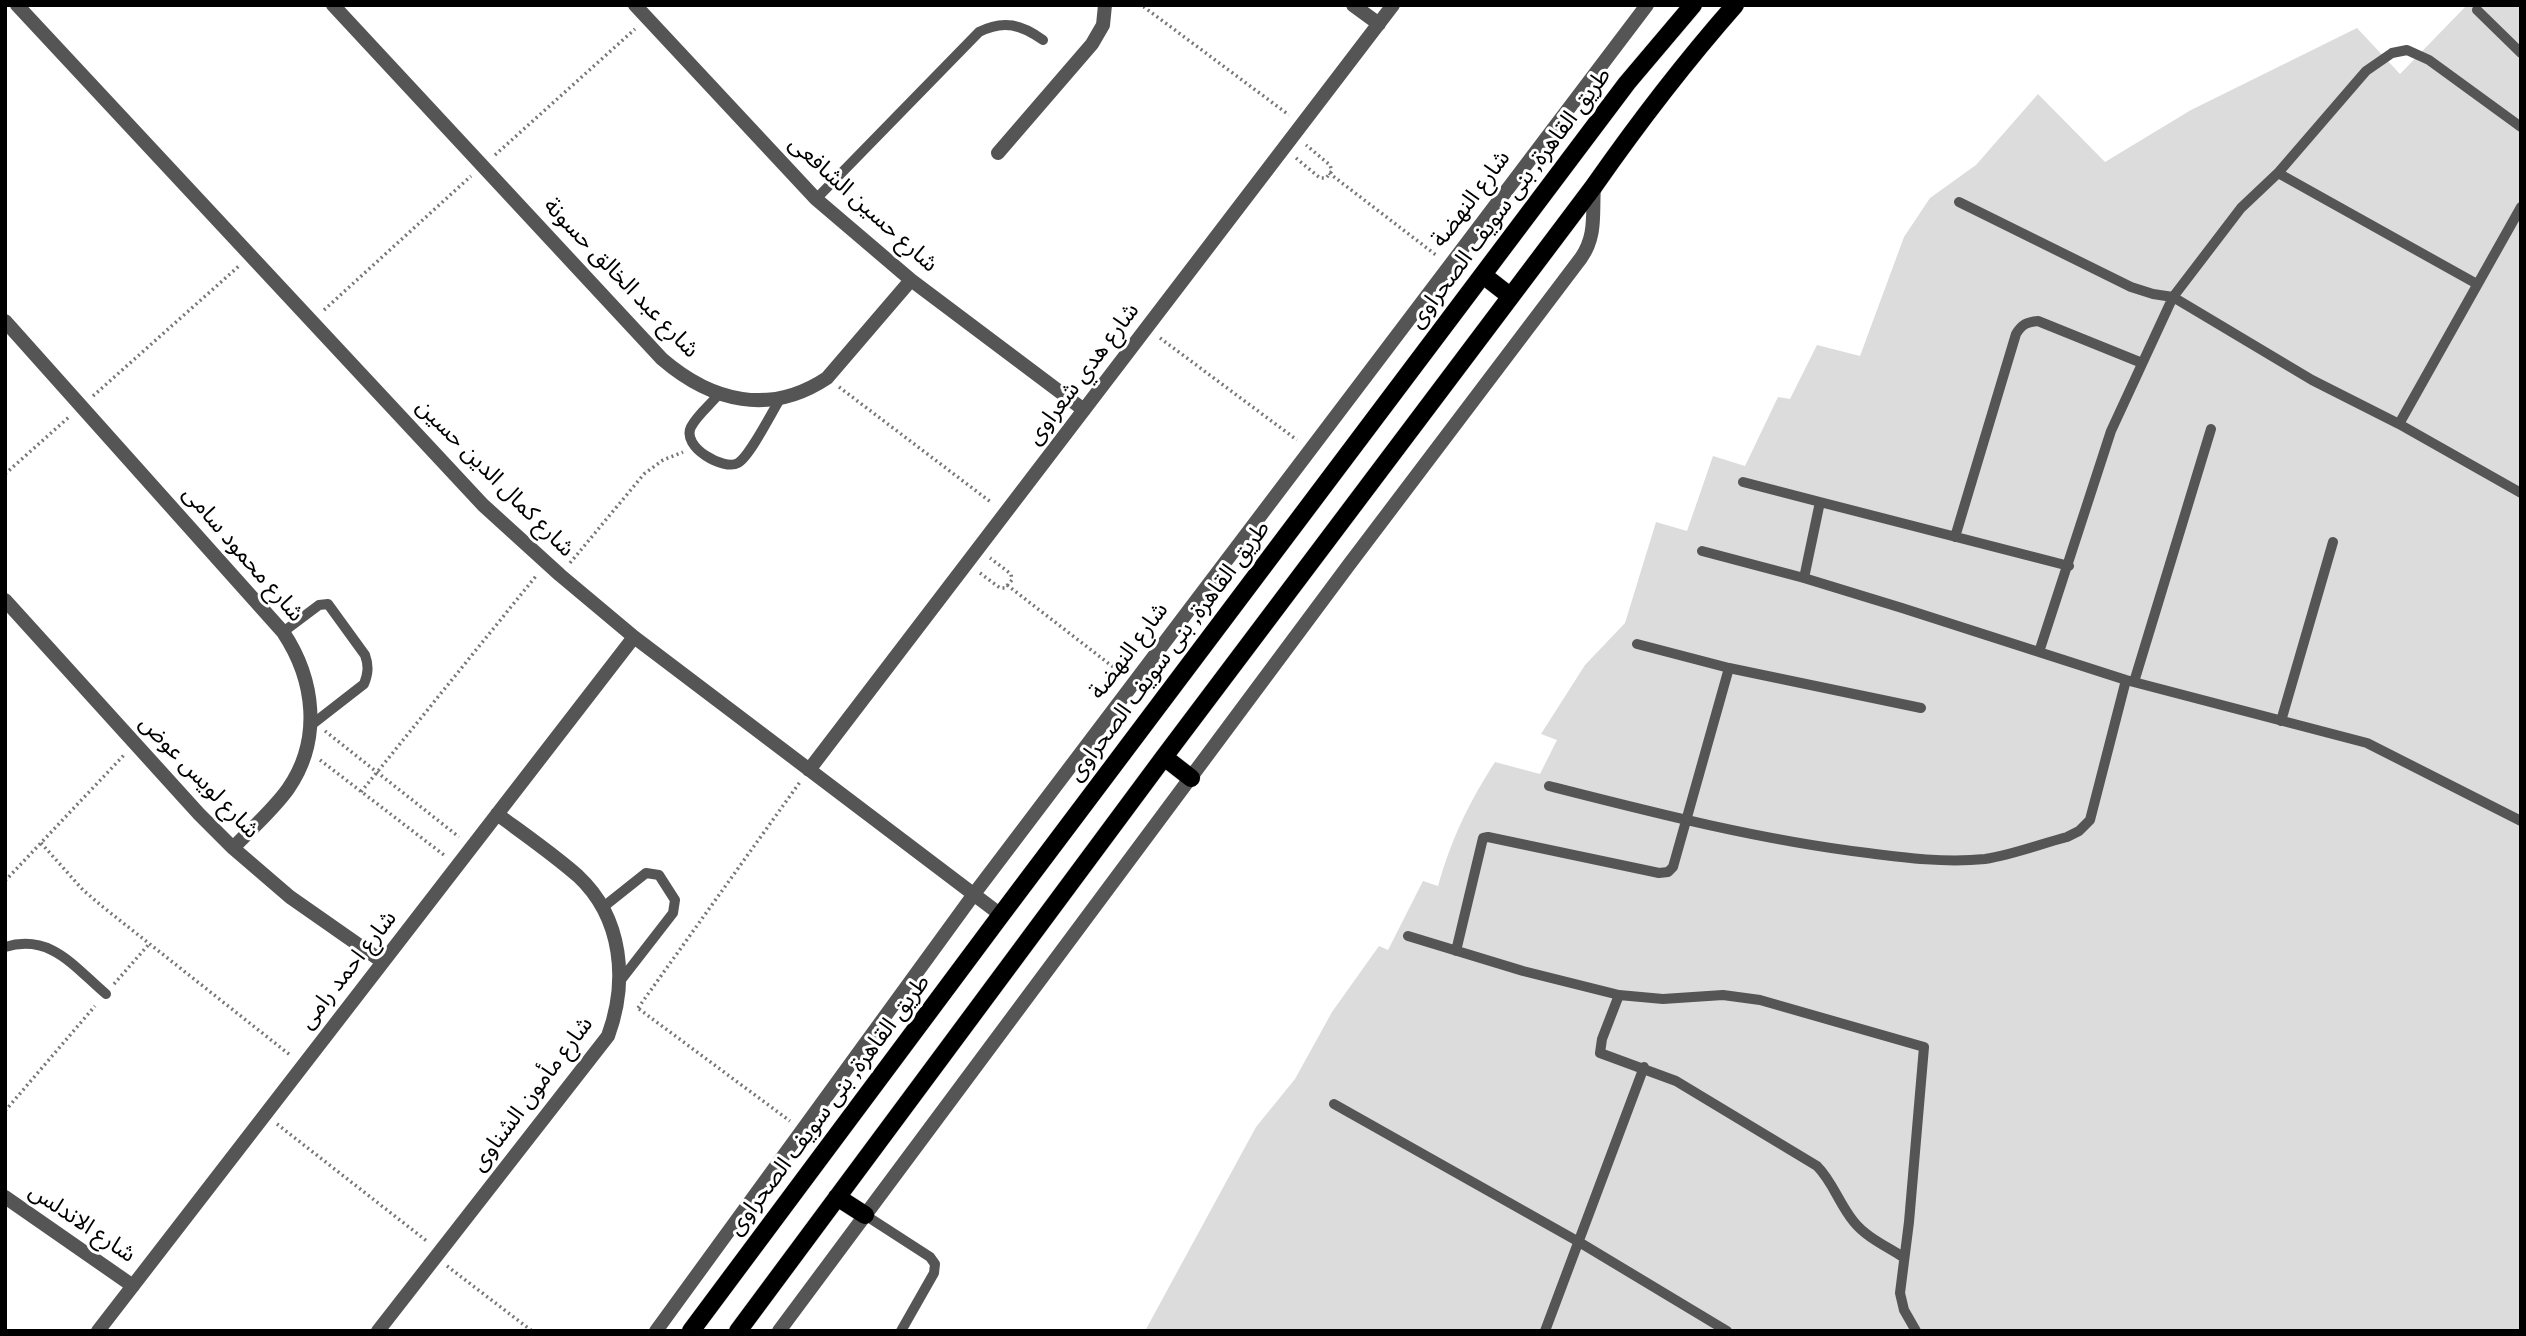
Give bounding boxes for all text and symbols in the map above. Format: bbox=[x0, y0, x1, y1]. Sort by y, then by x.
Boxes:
street label: طريق القاهرة, بنى سويف الصحراوى bbox=[1403, 62, 1617, 334]
street label: شارع حسين الشافعى bbox=[783, 130, 943, 278]
street label: شارع النهضة bbox=[1426, 145, 1516, 253]
street label: شارع عبد الخالق حسونة bbox=[538, 192, 704, 364]
street label: شارع هدي شعراوى bbox=[1021, 298, 1145, 450]
street label: شارع كمال الدين حسين bbox=[410, 393, 580, 563]
street label: شارع محمود سامى bbox=[176, 480, 310, 628]
street label: طريق القاهرة, بنى سويف الصحراوى bbox=[1062, 515, 1276, 787]
street label: شارع النهضة bbox=[1084, 597, 1174, 705]
street label: شارع لويس عوض bbox=[133, 709, 265, 845]
street label: شارع احمد رامى bbox=[293, 905, 403, 1035]
street label: طريق القاهرة, بنى سويف الصحراوى bbox=[722, 969, 936, 1241]
street label: شارع مأمون الشناوى bbox=[465, 1011, 599, 1177]
street label: شارع الاندلس bbox=[23, 1177, 141, 1269]

